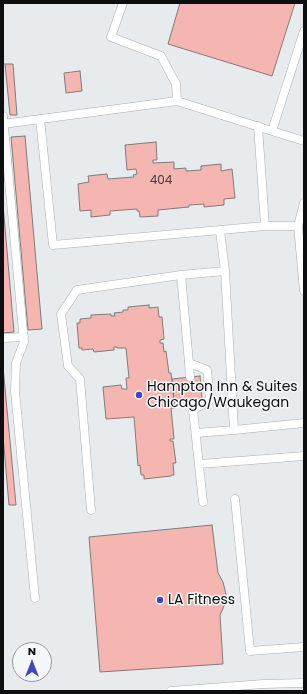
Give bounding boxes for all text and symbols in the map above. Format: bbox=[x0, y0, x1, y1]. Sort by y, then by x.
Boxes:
house number: 404 bbox=[150, 174, 172, 188]
place label: Hampton Inn & Suites Chicago/Waukegan bbox=[147, 379, 298, 412]
marker: Hampton Inn & Suites Chicago/Waukegan bbox=[134, 390, 144, 400]
place label: LA Fitness bbox=[168, 592, 235, 608]
marker: LA Fitness bbox=[155, 595, 165, 605]
north arrow bbox=[12, 642, 52, 682]
text: N bbox=[28, 643, 36, 659]

